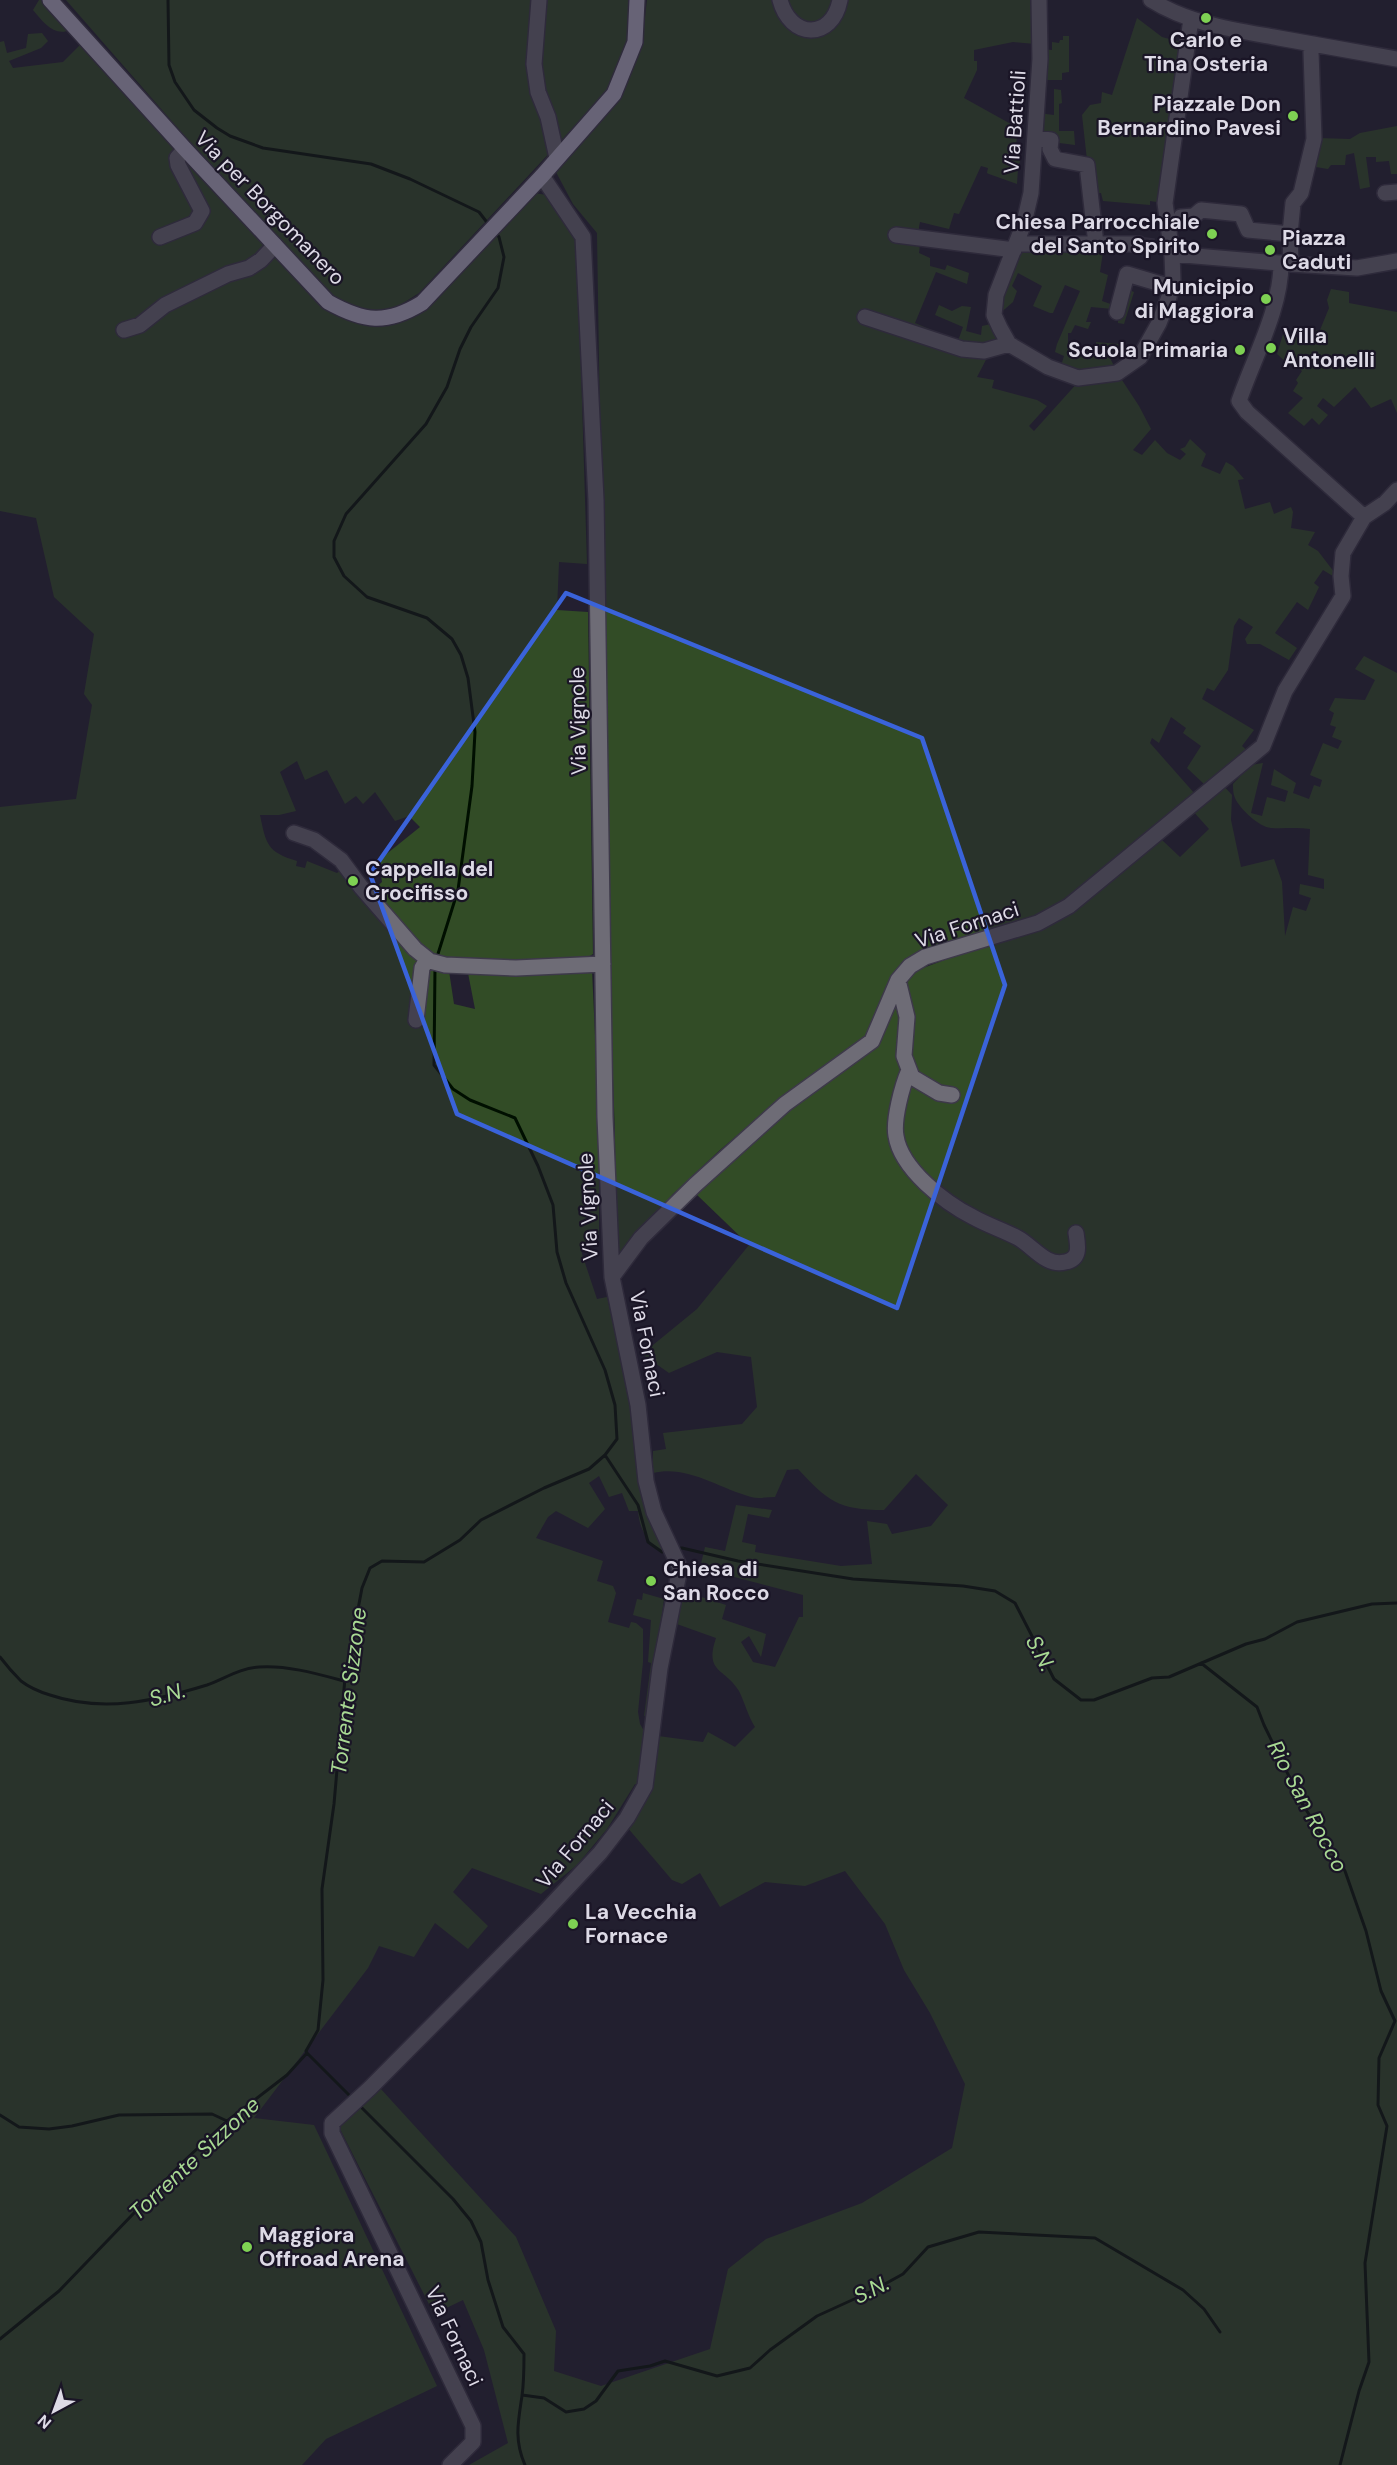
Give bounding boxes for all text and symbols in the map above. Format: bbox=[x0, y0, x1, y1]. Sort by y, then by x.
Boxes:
marker: Carlo e Tina Osteria bbox=[1199, 11, 1213, 25]
place label: Carlo e Tina Osteria bbox=[1144, 26, 1268, 78]
street label: Via Battioli bbox=[997, 69, 1033, 175]
place label: Piazzale Don Bernardino Pavesi bbox=[1097, 90, 1281, 142]
marker: Piazzale Don Bernardino Pavesi bbox=[1286, 109, 1300, 123]
street label: Via per Borgomanero bbox=[189, 125, 351, 291]
place label: Chiesa Parrocchiale del Santo Spirito bbox=[996, 208, 1200, 260]
place label: Piazza Caduti bbox=[1282, 224, 1351, 276]
marker: Chiesa Parrocchiale del Santo Spirito bbox=[1205, 227, 1219, 241]
marker: Piazza Caduti bbox=[1263, 243, 1277, 257]
place label: Municipio di Maggiora bbox=[1134, 273, 1254, 325]
marker: Municipio di Maggiora bbox=[1259, 292, 1273, 306]
place label: Villa Antonelli bbox=[1283, 322, 1375, 374]
place label: Scuola Primaria bbox=[1068, 336, 1228, 364]
marker: Villa Antonelli bbox=[1264, 341, 1278, 355]
marker: Scuola Primaria bbox=[1233, 343, 1247, 357]
street label: Via Vignole bbox=[563, 667, 593, 775]
place label: Cappella del Crocifisso bbox=[365, 855, 493, 907]
marker: Cappella del Crocifisso bbox=[346, 874, 360, 888]
street label: Via Fornaci bbox=[911, 895, 1023, 955]
street label: Via Vignole bbox=[571, 1152, 605, 1262]
street label: Via Fornaci bbox=[623, 1288, 671, 1400]
place label: Chiesa di San Rocco bbox=[663, 1555, 770, 1607]
marker: Chiesa di San Rocco bbox=[644, 1574, 658, 1588]
water label: Torrente Sizzone bbox=[324, 1606, 373, 1777]
water label: S.N. bbox=[1019, 1630, 1062, 1676]
water label: S.N. bbox=[145, 1675, 189, 1713]
water label: Rio San Rocco bbox=[1261, 1735, 1355, 1877]
street label: Via Fornaci bbox=[530, 1794, 620, 1894]
place label: La Vecchia Fornace bbox=[585, 1898, 697, 1950]
marker: La Vecchia Fornace bbox=[566, 1917, 580, 1931]
water label: Torrente Sizzone bbox=[123, 2090, 266, 2227]
place label: Maggiora Offroad Arena bbox=[259, 2221, 405, 2273]
marker: Maggiora Offroad Arena bbox=[240, 2240, 254, 2254]
water label: S.N. bbox=[848, 2268, 894, 2311]
street label: Via Fornaci bbox=[419, 2281, 489, 2391]
north arrow bbox=[24, 2381, 84, 2441]
text: N bbox=[33, 2410, 56, 2434]

